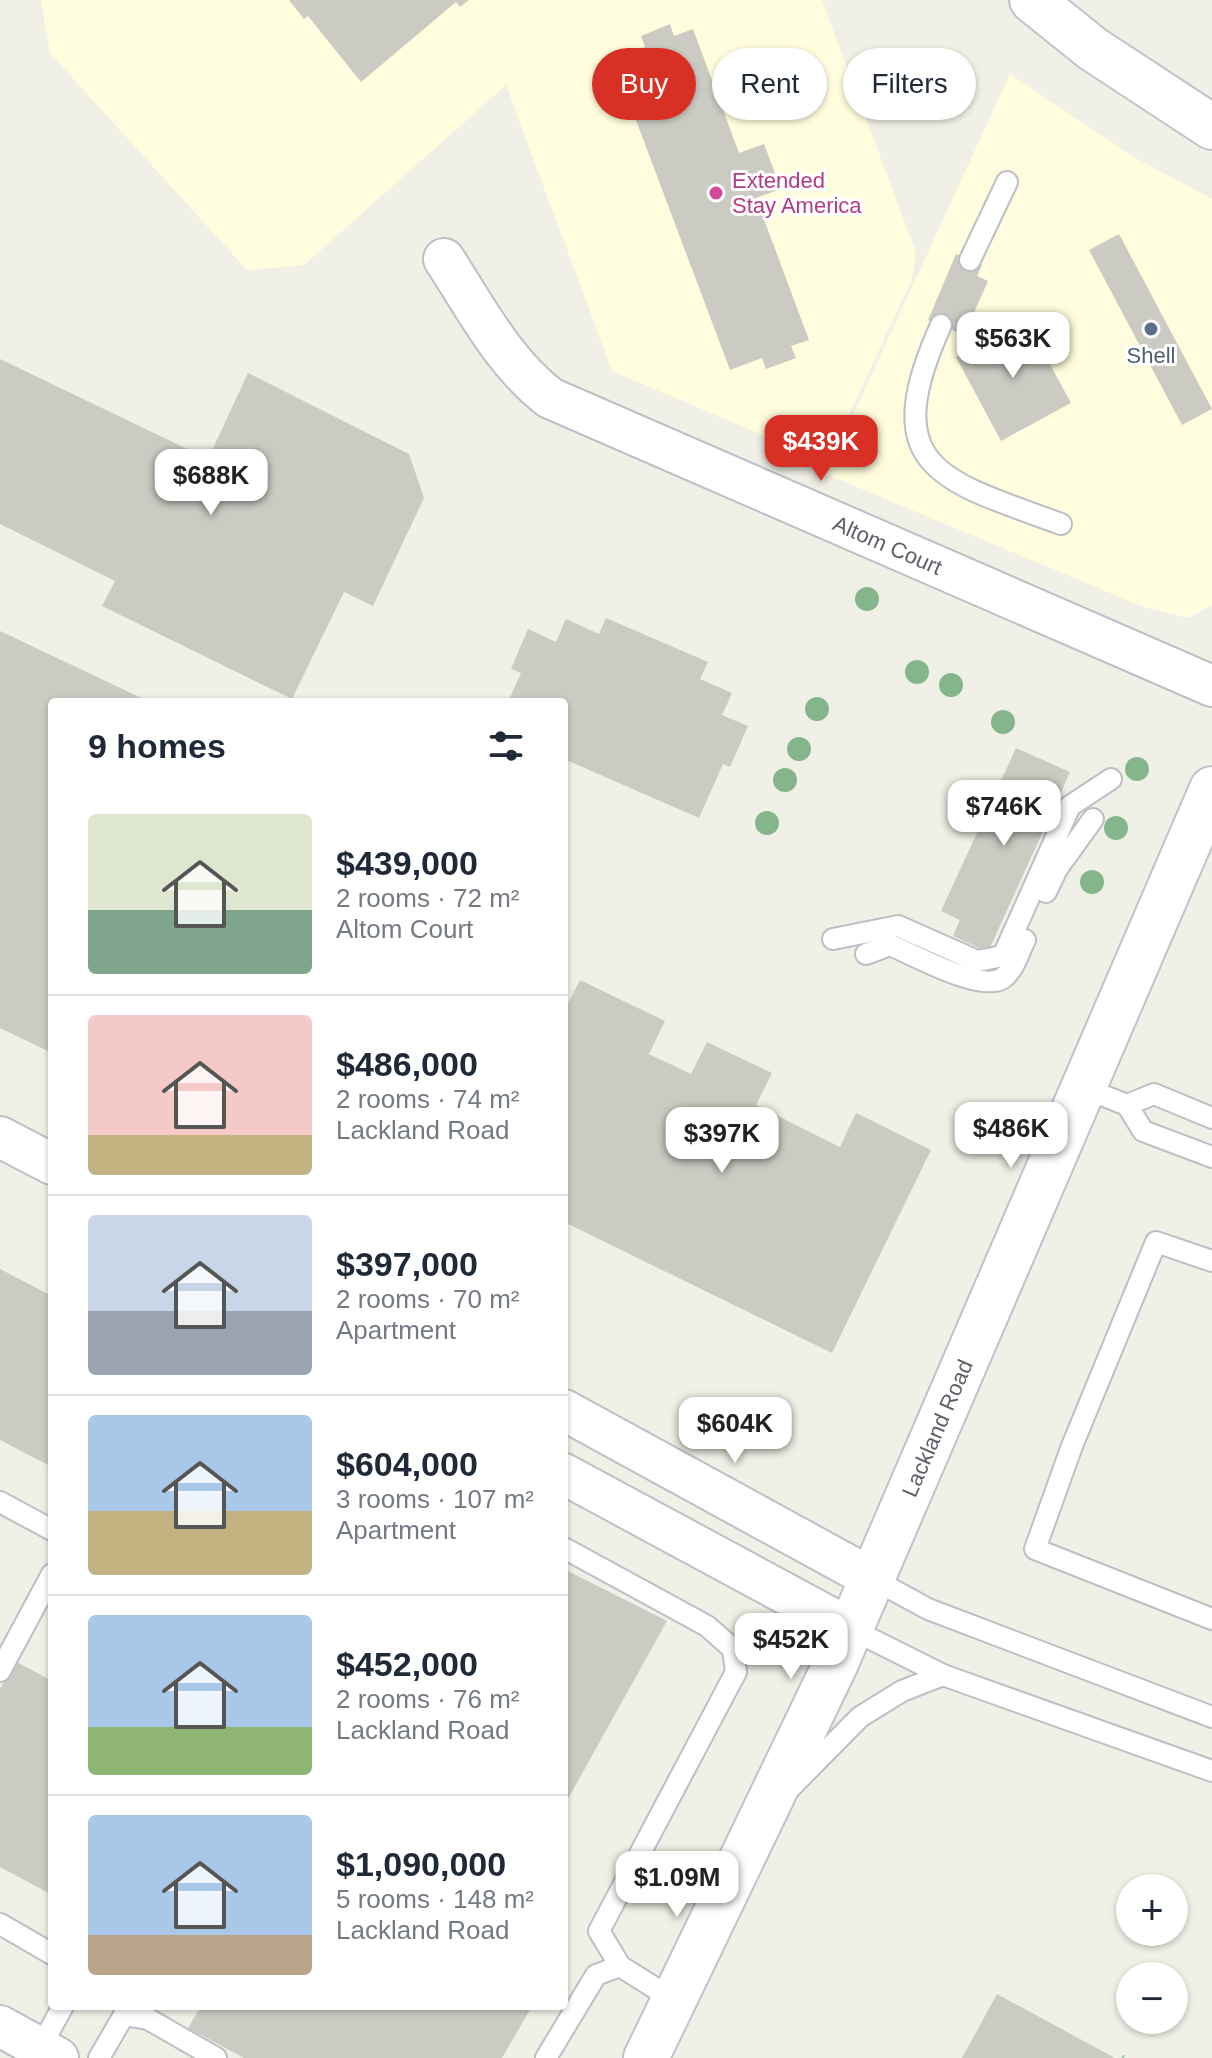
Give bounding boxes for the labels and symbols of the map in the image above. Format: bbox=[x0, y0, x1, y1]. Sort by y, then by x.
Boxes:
place label: Extended Stay America bbox=[732, 168, 862, 218]
marker: Extended Stay America bbox=[707, 184, 725, 202]
pin: $563K bbox=[957, 312, 1069, 380]
marker: Shell bbox=[1142, 320, 1160, 338]
place label: Shell bbox=[1127, 343, 1175, 368]
pin: $439K bbox=[765, 415, 877, 483]
pin: $688K bbox=[155, 449, 267, 517]
street label: Altom Court bbox=[829, 511, 946, 580]
pin: $746K bbox=[948, 780, 1060, 848]
pin: $486K bbox=[955, 1102, 1067, 1170]
pin: $397K bbox=[666, 1107, 778, 1175]
street label: Lackland Road bbox=[897, 1356, 978, 1501]
pin: $604K bbox=[679, 1397, 791, 1465]
pin: $452K bbox=[735, 1613, 847, 1681]
pin: $1.09M bbox=[612, 1851, 742, 1919]

